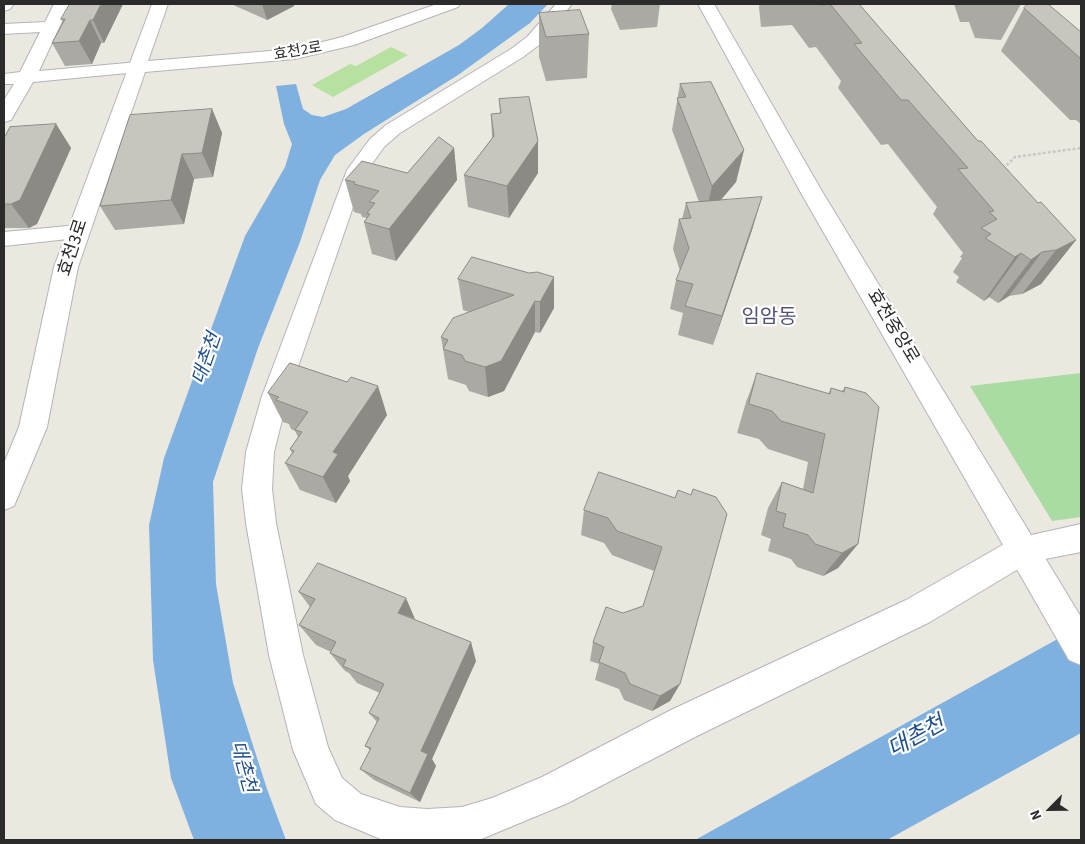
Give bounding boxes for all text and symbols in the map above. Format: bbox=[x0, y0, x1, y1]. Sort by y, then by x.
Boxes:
street label: 효천2로 bbox=[272, 39, 324, 65]
street label: 효천3로 bbox=[55, 217, 93, 279]
street label: 효천중앙로 bbox=[861, 286, 923, 368]
district label: 임암동 bbox=[741, 307, 797, 331]
water label: 대촌천 bbox=[189, 330, 227, 388]
water label: 대촌천 bbox=[884, 712, 950, 764]
water label: 대촌천 bbox=[224, 739, 260, 795]
north arrow bbox=[1025, 784, 1075, 834]
text: N bbox=[1025, 807, 1047, 823]

